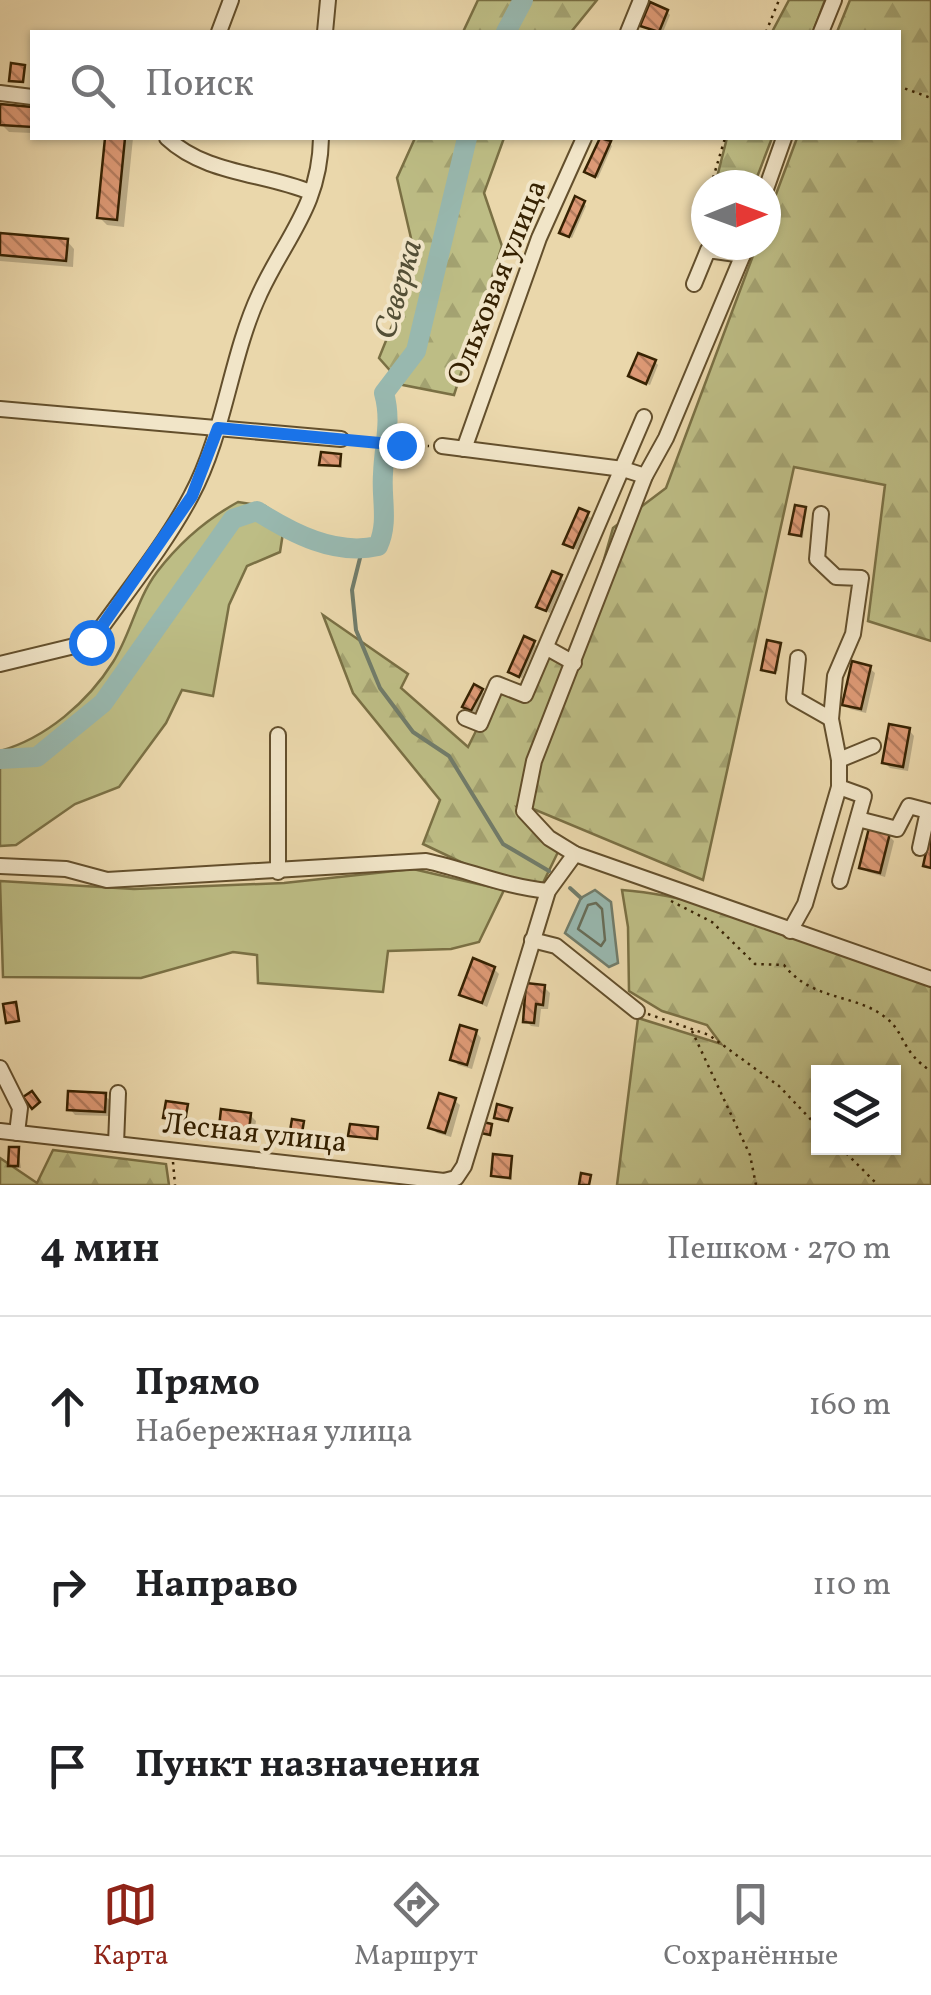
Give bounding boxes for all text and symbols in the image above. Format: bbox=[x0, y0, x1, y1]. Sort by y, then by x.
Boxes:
search box bbox=[30, 30, 901, 140]
icon: search bbox=[65, 58, 120, 113]
text: Поиск bbox=[145, 59, 254, 112]
north arrow bbox=[691, 170, 781, 260]
street label: Ольховая улица bbox=[438, 174, 558, 392]
water label: Северка bbox=[365, 235, 435, 345]
route end bbox=[379, 423, 425, 469]
route start bbox=[69, 620, 115, 666]
map controls bbox=[811, 1065, 901, 1155]
button: layers bbox=[811, 1065, 901, 1155]
street label: Лесная улица bbox=[160, 1103, 349, 1165]
text: 4 мин bbox=[40, 1221, 160, 1280]
text: Пешком · 270 m bbox=[667, 1228, 891, 1272]
text: Прямо bbox=[135, 1358, 260, 1411]
icon: ahead bbox=[40, 1379, 95, 1434]
text: 160 m bbox=[808, 1384, 891, 1428]
text: Набережная улица bbox=[135, 1411, 413, 1455]
icon: right bbox=[40, 1559, 95, 1614]
text: Направо bbox=[135, 1560, 298, 1613]
text: 110 m bbox=[812, 1564, 891, 1608]
icon: arrive bbox=[40, 1739, 95, 1794]
text: Пункт назначения bbox=[135, 1740, 480, 1793]
tab: Карта bbox=[93, 1877, 169, 1976]
tab: Маршрут bbox=[354, 1877, 478, 1976]
tab: Сохранённые bbox=[664, 1877, 838, 1976]

